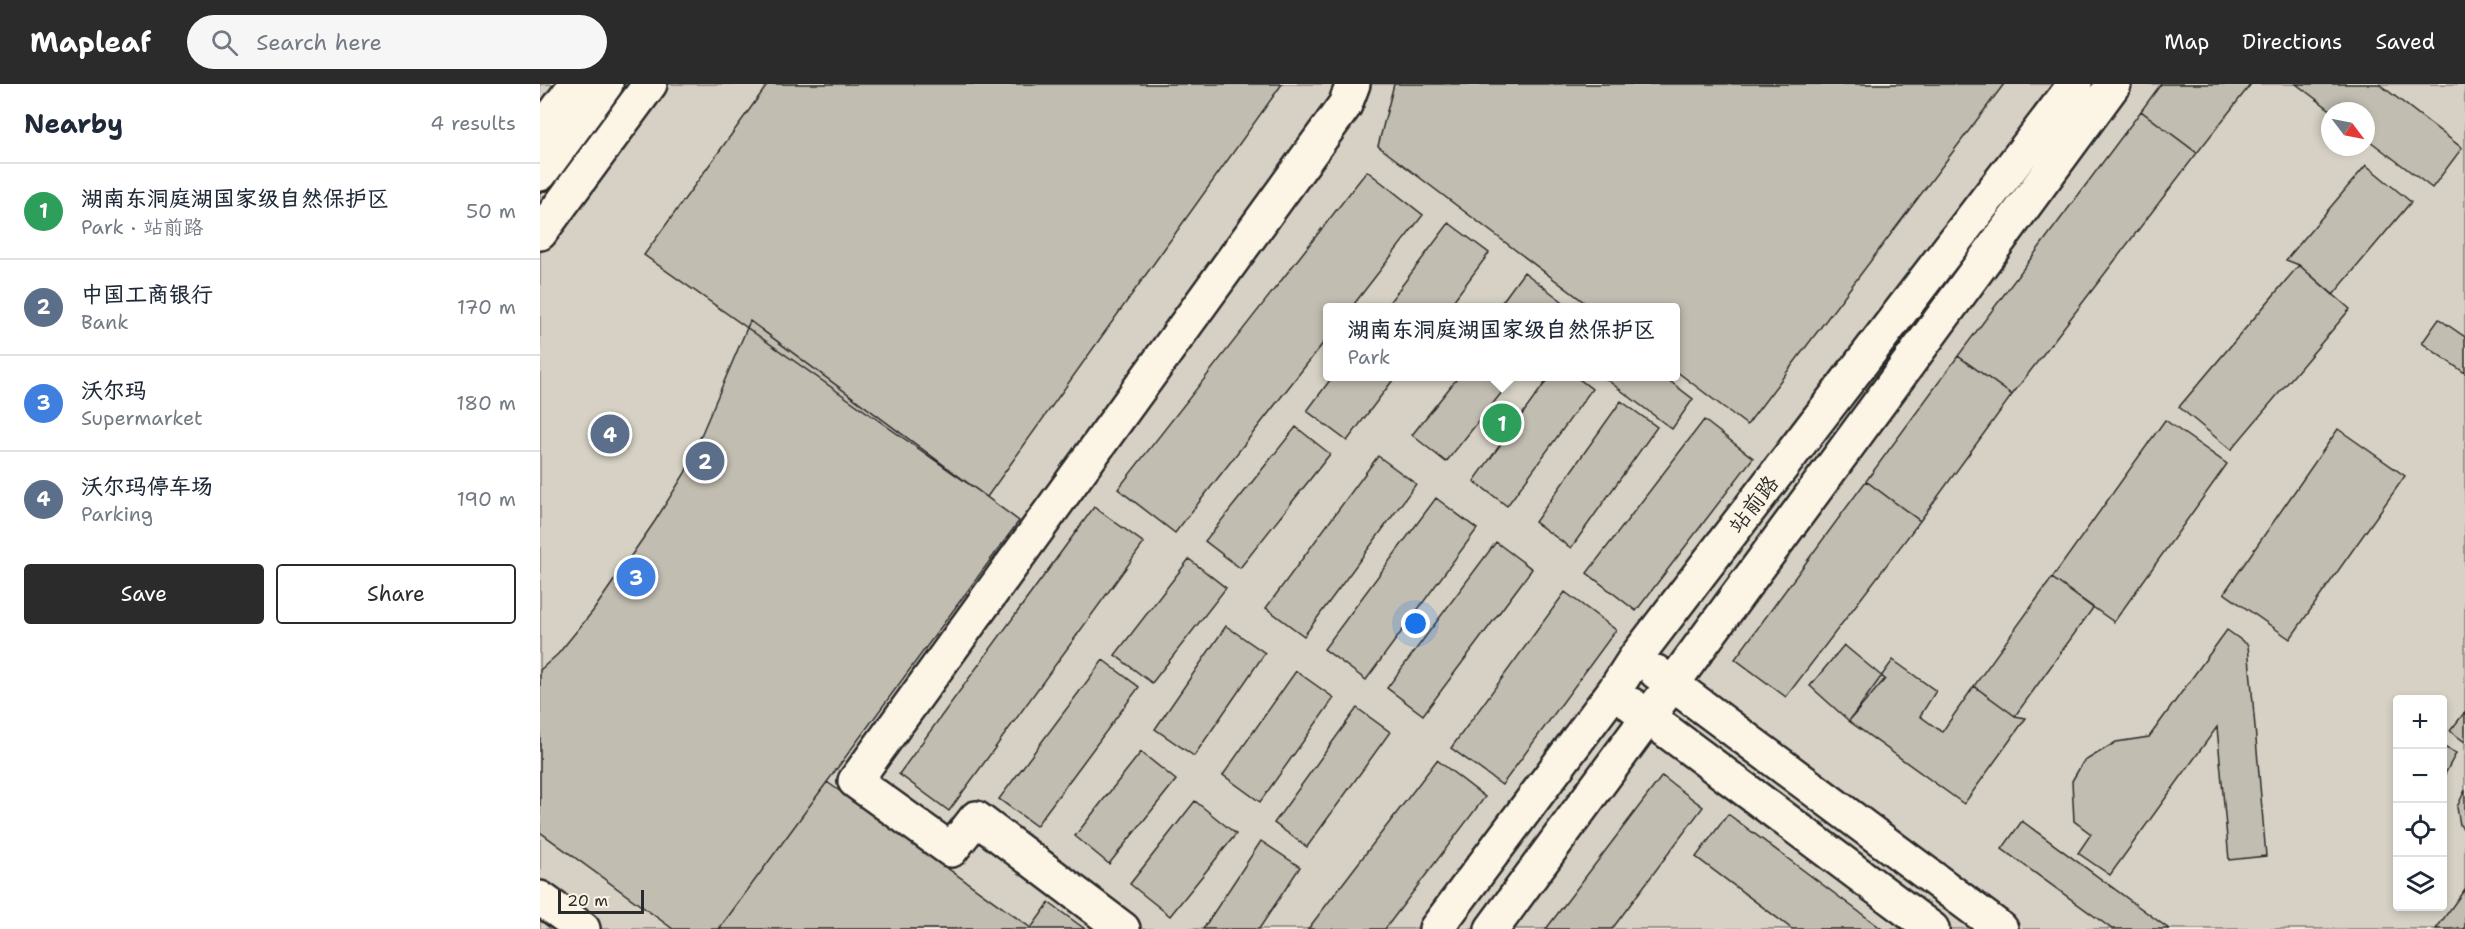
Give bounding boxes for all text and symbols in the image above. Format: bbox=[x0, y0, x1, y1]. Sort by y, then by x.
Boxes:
search box bbox=[187, 15, 607, 69]
text: Mapleaf bbox=[30, 23, 151, 61]
icon: search bbox=[208, 26, 241, 59]
text: Search here bbox=[256, 28, 382, 57]
text: Map bbox=[2164, 28, 2209, 56]
text: Directions bbox=[2242, 28, 2342, 56]
text: Saved bbox=[2375, 28, 2435, 56]
north arrow bbox=[2321, 102, 2375, 156]
text: Nearby bbox=[24, 106, 123, 141]
text: 4 results bbox=[430, 110, 516, 136]
text: 湖南东洞庭湖国家级自然保护区 bbox=[81, 184, 389, 213]
text: 1 bbox=[39, 198, 48, 224]
text: 50 m bbox=[466, 198, 516, 224]
text: Park · 站前路 bbox=[81, 214, 203, 240]
text: 中国工商银行 bbox=[81, 280, 213, 309]
text: 2 bbox=[37, 294, 51, 320]
text: 170 m bbox=[457, 294, 516, 320]
popup bbox=[1323, 303, 1680, 381]
text: Bank bbox=[81, 309, 129, 335]
text: 湖南东洞庭湖国家级自然保护区 bbox=[1347, 315, 1656, 344]
text: Park bbox=[1347, 344, 1390, 370]
text: 沃尔玛 bbox=[81, 376, 147, 405]
text: 3 bbox=[37, 390, 51, 416]
text: 180 m bbox=[456, 390, 516, 416]
pin: 1 bbox=[1482, 400, 1522, 446]
text: Supermarket bbox=[81, 405, 203, 431]
pin: 4 bbox=[590, 412, 630, 456]
pin: 2 bbox=[686, 438, 724, 484]
street label: 站前路 bbox=[1722, 469, 1785, 539]
text: 沃尔玛停车场 bbox=[81, 472, 213, 501]
text: 4 bbox=[37, 486, 51, 512]
text: 190 m bbox=[457, 486, 516, 512]
text: Parking bbox=[81, 501, 153, 527]
pin: 3 bbox=[616, 554, 656, 600]
button: Save bbox=[24, 564, 264, 624]
button: Share bbox=[276, 564, 516, 624]
your location bbox=[1401, 609, 1430, 638]
map controls bbox=[2393, 695, 2447, 911]
button: + bbox=[2393, 695, 2447, 749]
button: − bbox=[2393, 749, 2447, 803]
button: locate bbox=[2393, 803, 2447, 857]
button: layers bbox=[2393, 857, 2447, 911]
scale bar bbox=[558, 887, 644, 914]
text: 20 m bbox=[567, 890, 608, 911]

